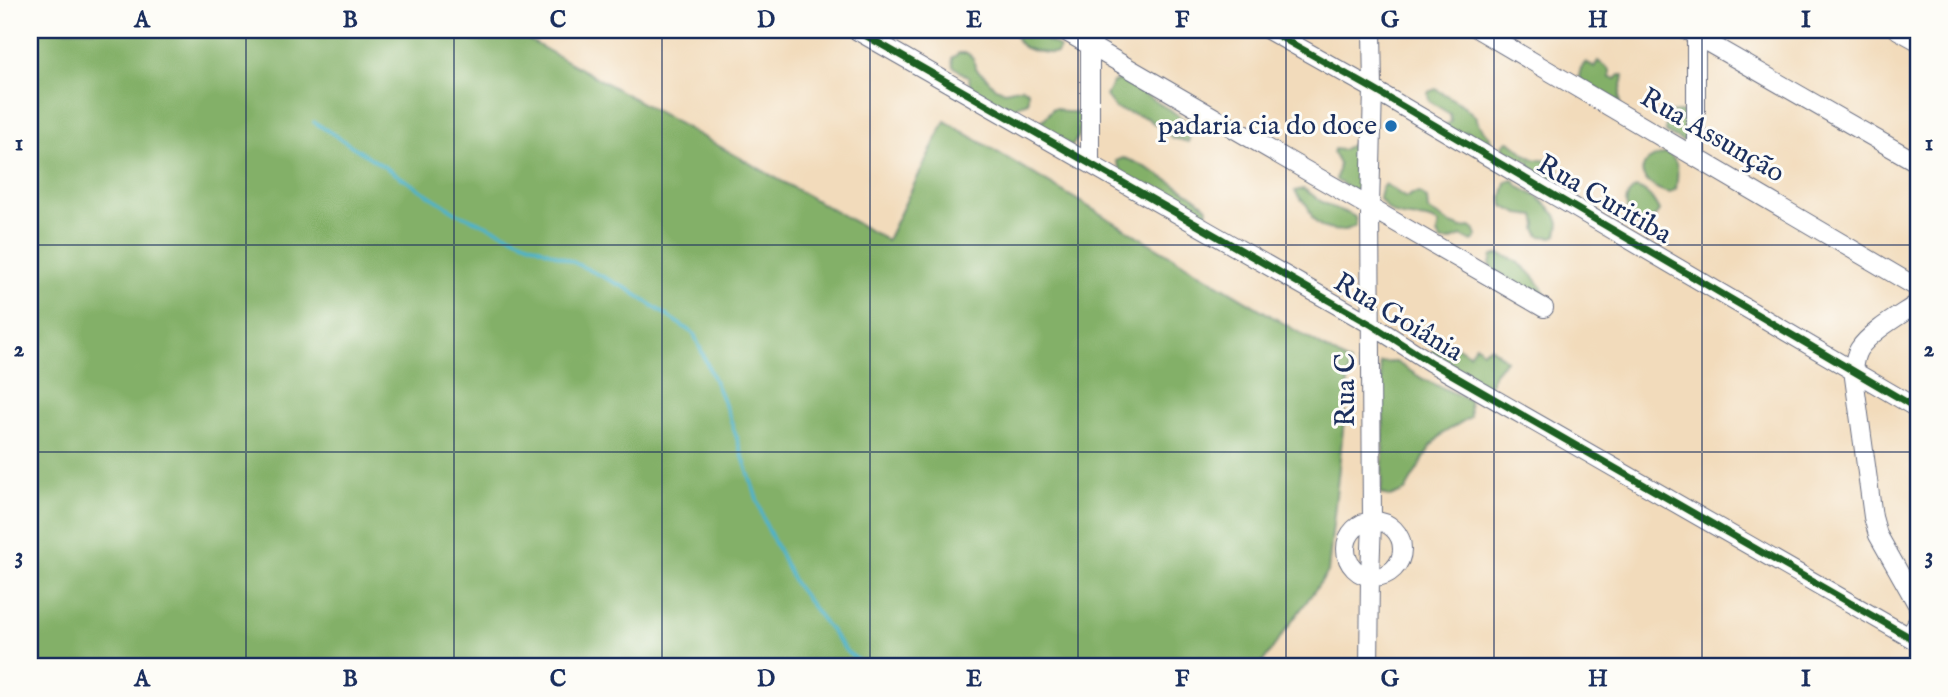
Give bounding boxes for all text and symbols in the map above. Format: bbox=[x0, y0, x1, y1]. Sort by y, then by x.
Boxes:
text: A bbox=[133, 6, 151, 35]
text: B bbox=[342, 6, 358, 35]
text: C bbox=[550, 6, 567, 35]
text: D bbox=[757, 6, 775, 35]
text: E bbox=[966, 6, 982, 35]
text: F bbox=[1175, 6, 1190, 35]
text: G bbox=[1381, 6, 1400, 35]
text: H bbox=[1588, 6, 1608, 35]
text: I bbox=[1801, 6, 1811, 35]
street label: Rua Assunção bbox=[1633, 81, 1791, 191]
place label: padaria cia do doce bbox=[1158, 109, 1377, 144]
marker: padaria cia do doce bbox=[1383, 118, 1399, 134]
text: 1 bbox=[15, 129, 23, 158]
text: 1 bbox=[1925, 129, 1933, 158]
street label: Rua Curitiba bbox=[1530, 147, 1679, 253]
street label: Rua Goiânia bbox=[1327, 266, 1470, 371]
text: 2 bbox=[14, 335, 25, 364]
text: 2 bbox=[1924, 335, 1935, 364]
street label: Rua C bbox=[1329, 353, 1364, 427]
text: 3 bbox=[15, 542, 23, 571]
text: 3 bbox=[1925, 542, 1933, 571]
text: A bbox=[133, 665, 151, 694]
text: B bbox=[342, 665, 358, 694]
text: C bbox=[550, 665, 567, 694]
text: D bbox=[757, 665, 775, 694]
text: E bbox=[966, 665, 982, 694]
text: F bbox=[1175, 665, 1190, 694]
text: G bbox=[1381, 665, 1400, 694]
text: H bbox=[1588, 665, 1608, 694]
text: I bbox=[1801, 665, 1811, 694]

